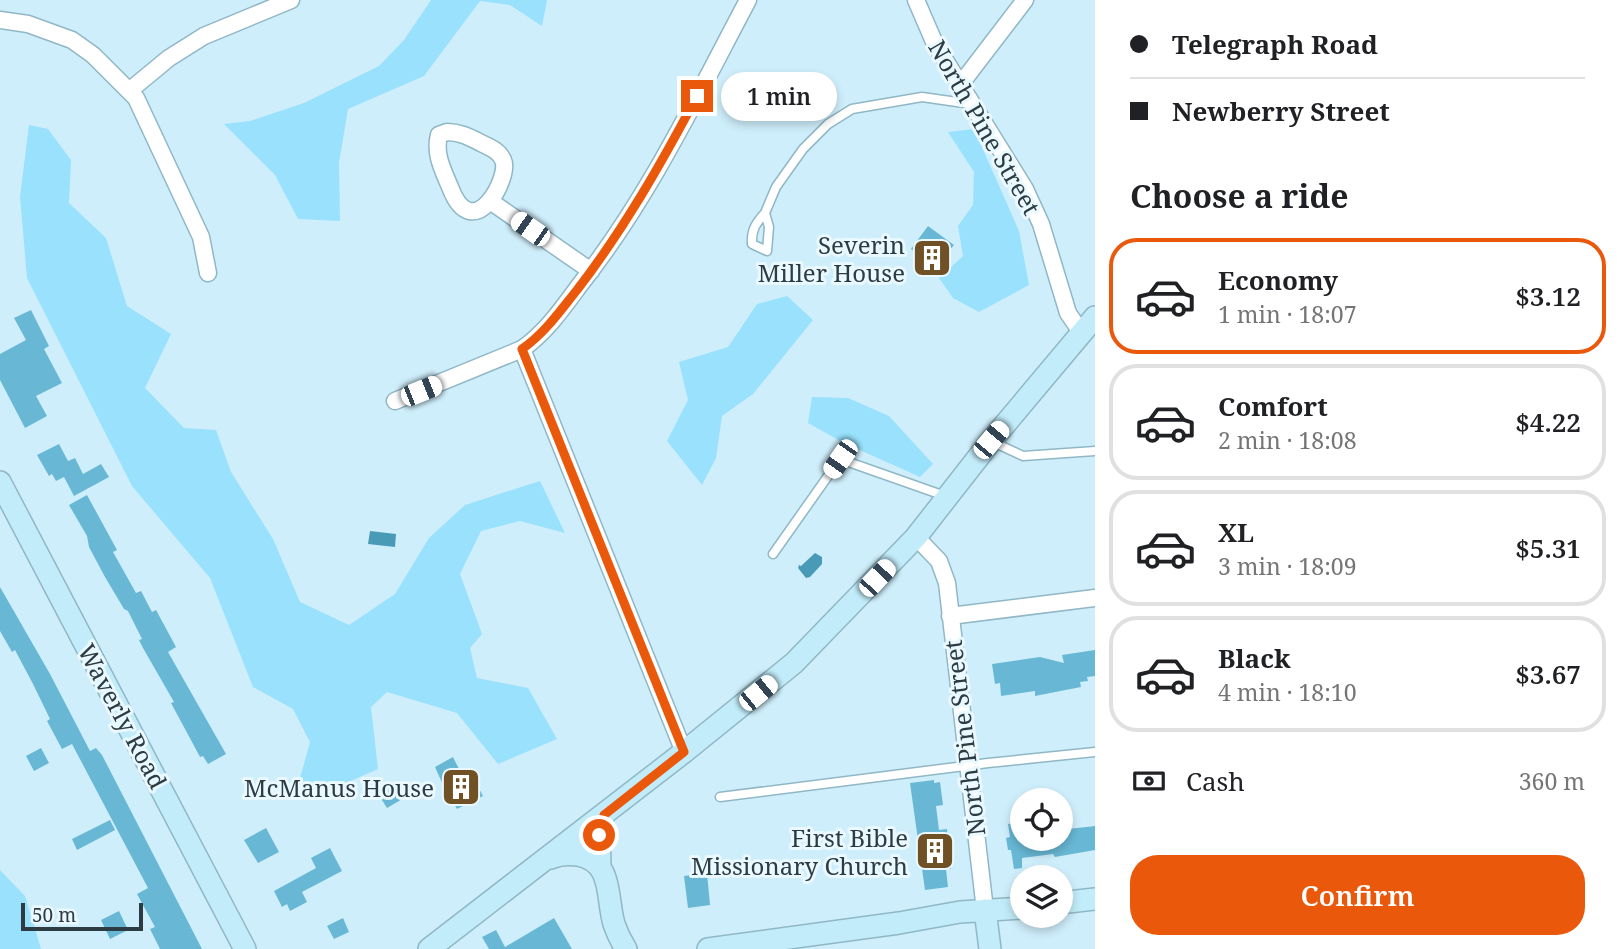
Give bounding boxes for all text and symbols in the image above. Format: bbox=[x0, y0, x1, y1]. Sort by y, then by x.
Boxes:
text: Telegraph Road bbox=[1172, 26, 1378, 62]
street label: North Pine Street bbox=[921, 33, 1049, 221]
callout: 1 min bbox=[722, 72, 837, 120]
route end bbox=[681, 80, 713, 112]
text: 1 min bbox=[747, 80, 811, 112]
text: Newberry Street bbox=[1172, 93, 1390, 129]
text: Choose a ride bbox=[1130, 174, 1349, 217]
car bbox=[507, 208, 554, 250]
place label: Severin Miller House bbox=[758, 228, 905, 289]
building icon: Severin Miller House bbox=[911, 237, 953, 279]
text: Economy bbox=[1218, 262, 1338, 298]
icon: car bbox=[1134, 265, 1197, 328]
text: $3.12 bbox=[1515, 278, 1581, 314]
text: 1 min · 18:07 bbox=[1218, 298, 1356, 330]
car bbox=[398, 373, 445, 409]
text: Comfort bbox=[1218, 388, 1328, 424]
icon: car bbox=[1134, 391, 1197, 454]
text: $4.22 bbox=[1515, 404, 1581, 440]
car bbox=[970, 417, 1013, 463]
text: 2 min · 18:08 bbox=[1218, 424, 1356, 456]
car bbox=[820, 436, 861, 482]
text: XL bbox=[1218, 514, 1254, 550]
icon: car bbox=[1134, 517, 1197, 580]
text: $5.31 bbox=[1515, 530, 1581, 566]
text: 3 min · 18:09 bbox=[1218, 550, 1356, 582]
car bbox=[855, 555, 900, 601]
street label: Waverly Road bbox=[71, 638, 175, 795]
street label: North Pine Street bbox=[936, 638, 992, 838]
text: Black bbox=[1218, 640, 1291, 676]
icon: car bbox=[1134, 643, 1197, 706]
text: $3.67 bbox=[1515, 656, 1581, 692]
car bbox=[736, 672, 781, 714]
text: 4 min · 18:10 bbox=[1218, 676, 1356, 708]
icon: cash bbox=[1130, 762, 1168, 800]
text: Cash bbox=[1186, 763, 1245, 799]
text: 360 m bbox=[1519, 765, 1585, 797]
building icon: McManus House bbox=[440, 766, 482, 808]
place label: McManus House bbox=[244, 771, 434, 804]
map controls bbox=[1010, 788, 1073, 928]
button: locate bbox=[1010, 788, 1073, 851]
route start bbox=[583, 819, 615, 851]
place label: First Bible Missionary Church bbox=[691, 821, 908, 882]
building icon: First Bible Missionary Church bbox=[914, 830, 956, 872]
button: Confirm bbox=[1130, 855, 1585, 935]
button: layers bbox=[1010, 865, 1073, 928]
scale bar bbox=[21, 900, 144, 932]
text: 50 m bbox=[32, 902, 76, 928]

